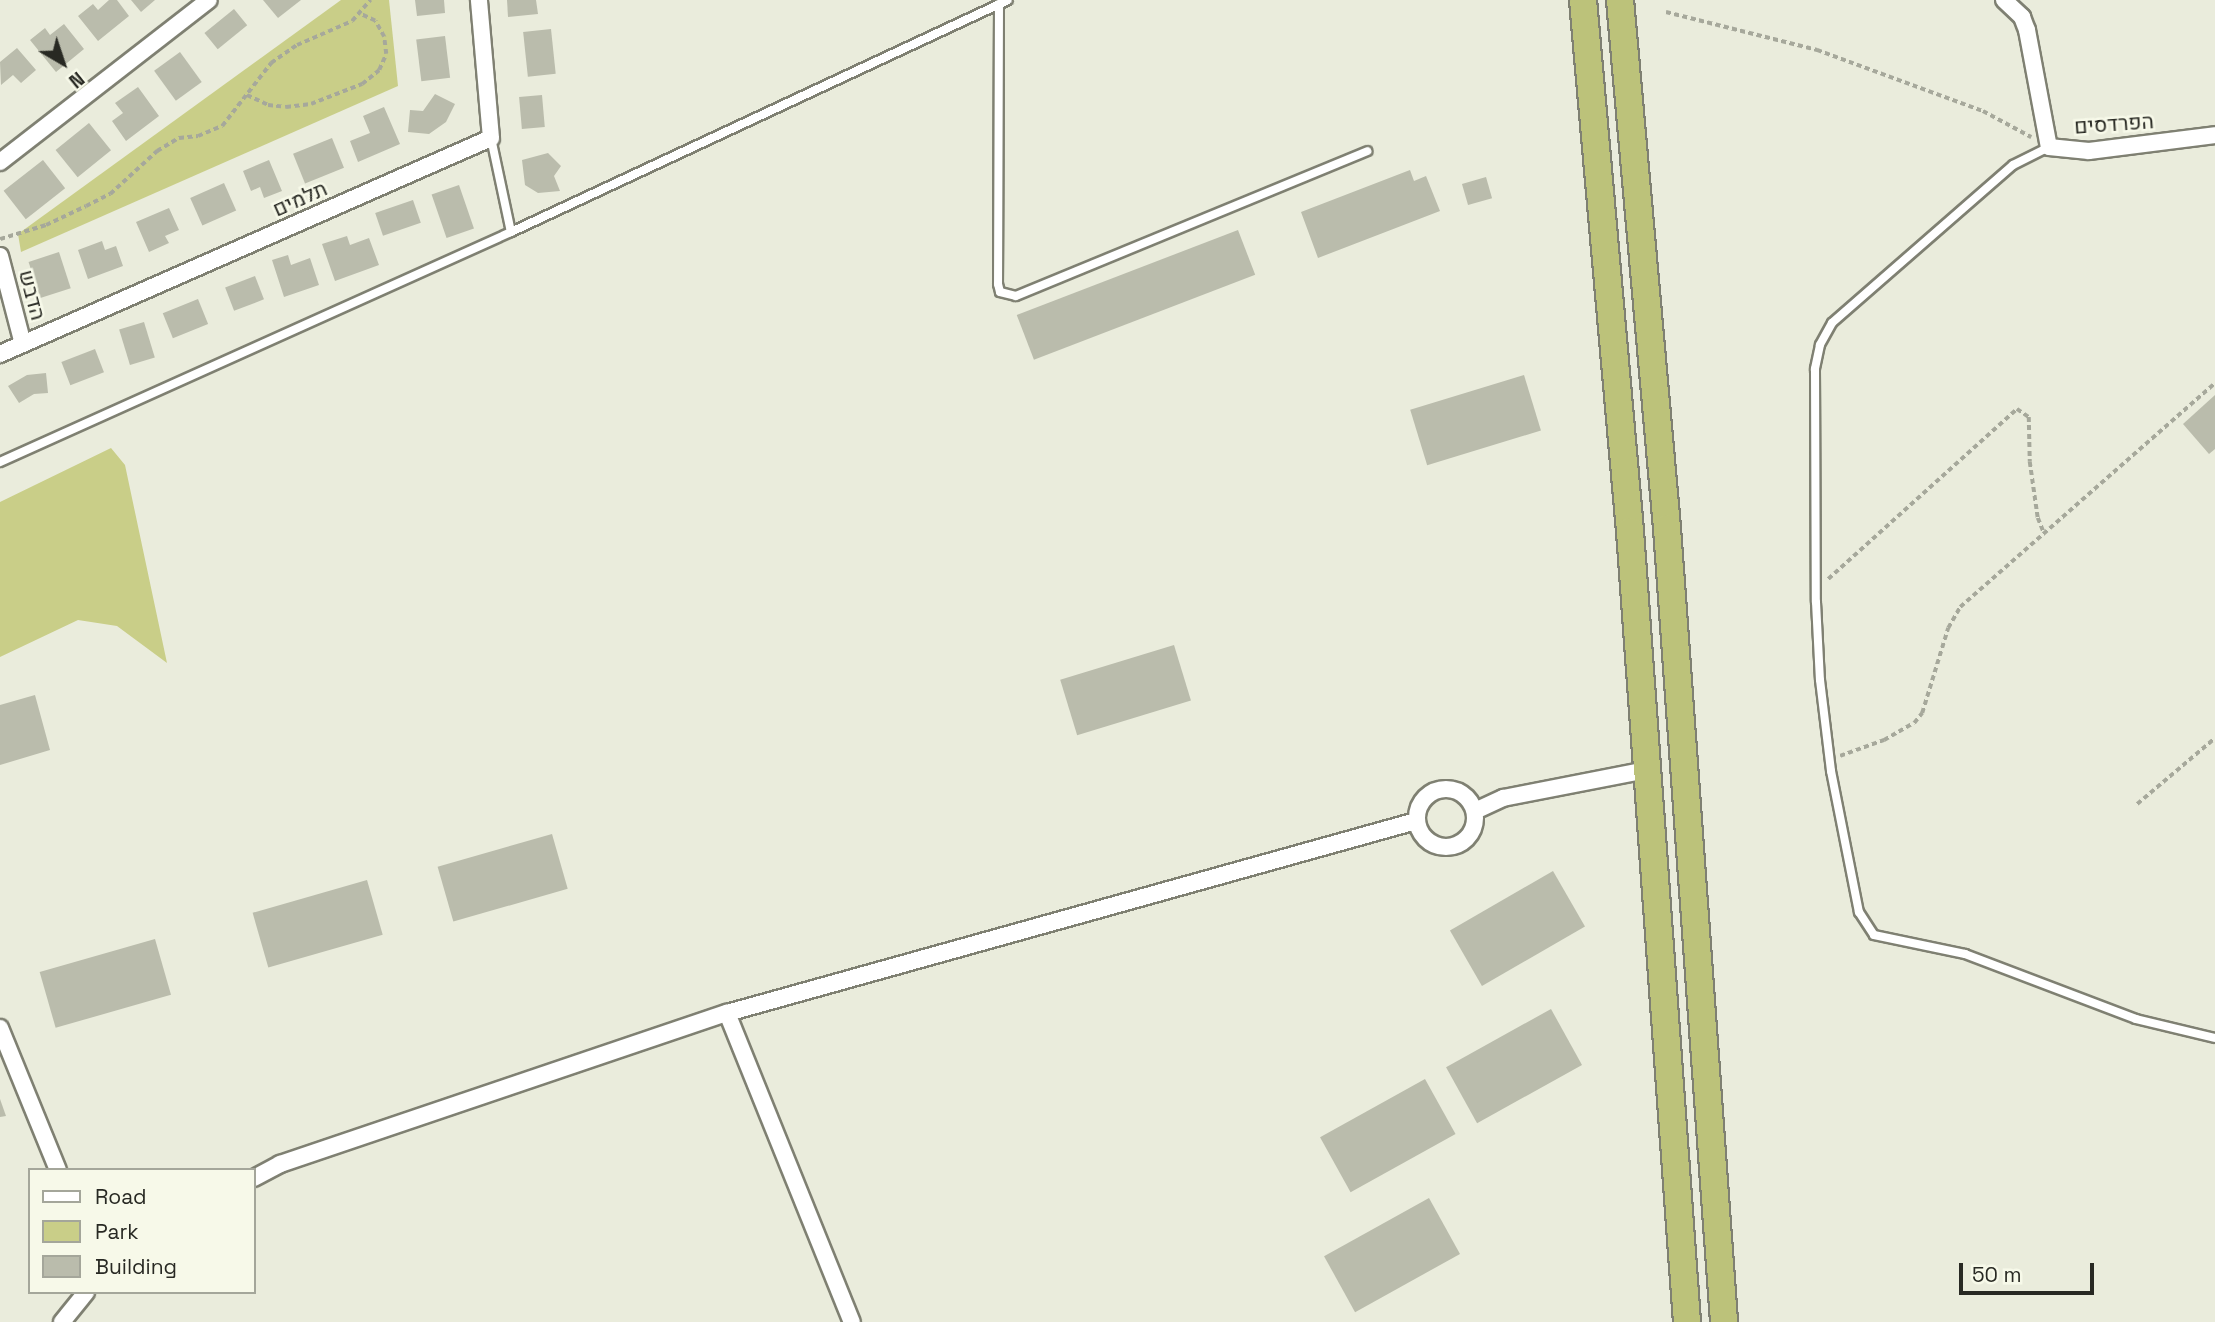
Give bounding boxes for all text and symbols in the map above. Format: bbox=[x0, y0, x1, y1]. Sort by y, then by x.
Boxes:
north arrow bbox=[28, 28, 98, 98]
text: N bbox=[64, 66, 89, 93]
street label: הפרדסים bbox=[2073, 109, 2155, 139]
street label: תלמים bbox=[269, 176, 331, 222]
street label: הדבש bbox=[13, 267, 51, 323]
legend bbox=[28, 1168, 256, 1294]
text: Road bbox=[95, 1183, 147, 1210]
text: Park bbox=[95, 1218, 139, 1245]
scale bar bbox=[1963, 1248, 2098, 1292]
text: Building bbox=[95, 1253, 177, 1280]
text: 50 m bbox=[1972, 1261, 2022, 1288]

